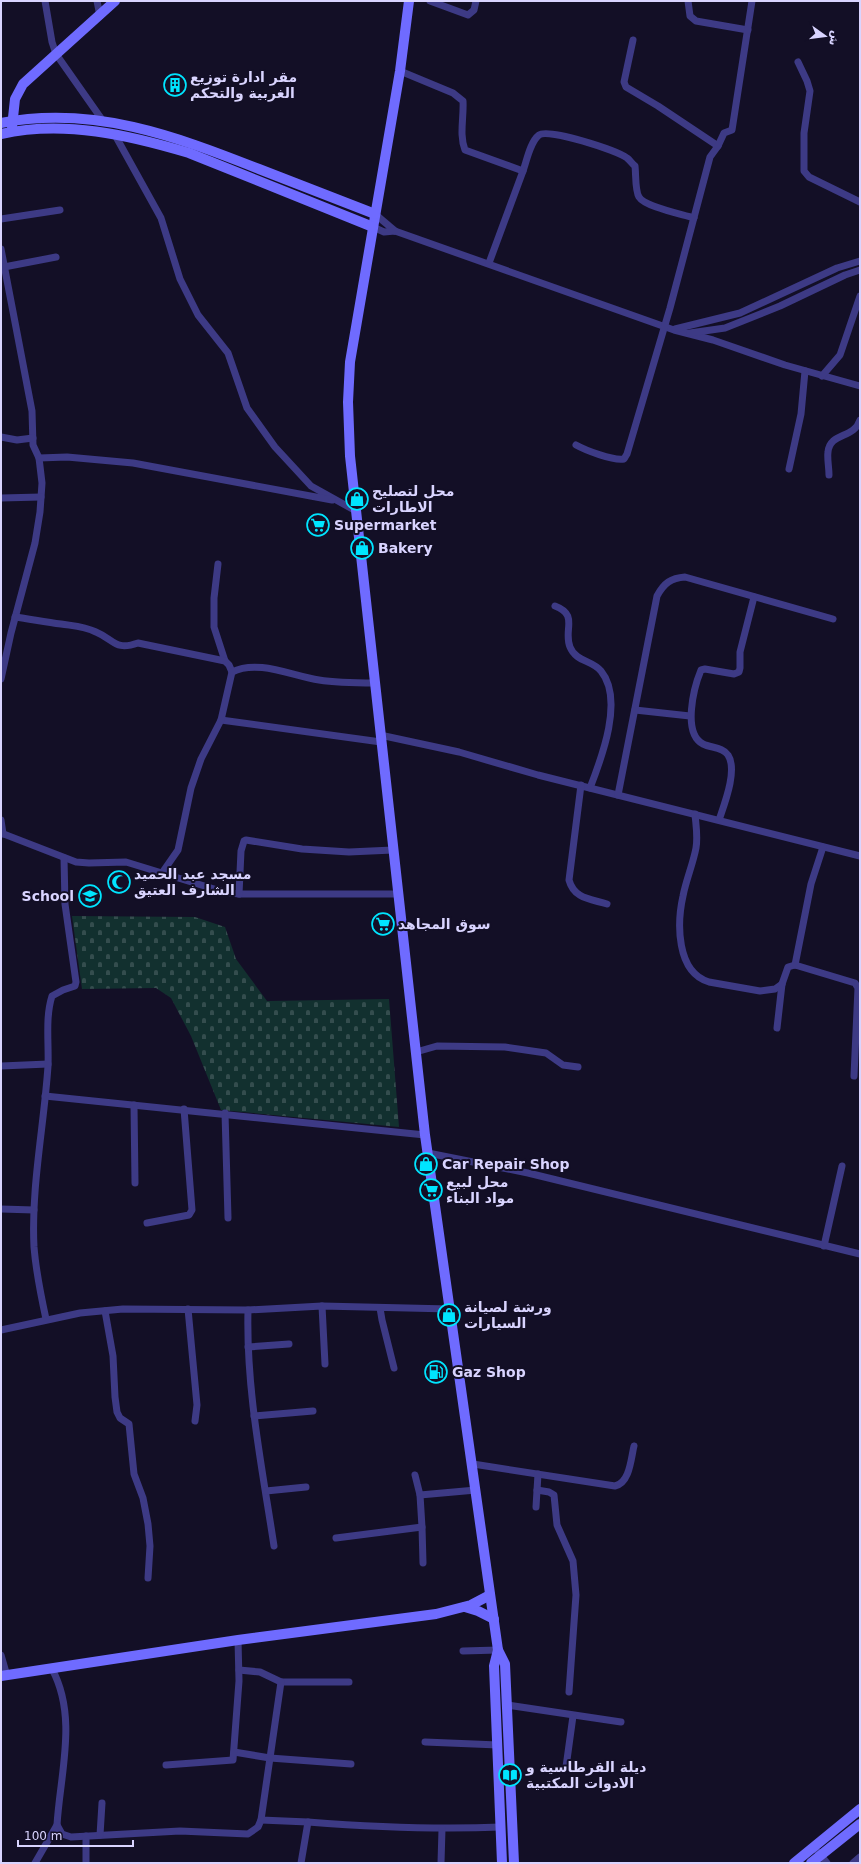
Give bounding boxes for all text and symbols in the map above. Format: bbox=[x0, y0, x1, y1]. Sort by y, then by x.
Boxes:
north arrow bbox=[805, 16, 845, 56]
text: ش bbox=[826, 29, 842, 47]
place label: مقر ادارة توزيع الغربية والتحكم bbox=[190, 69, 297, 102]
building icon: مقر ادارة توزيع الغربية والتحكم bbox=[162, 72, 188, 98]
place label: محل لتصليح الاطارات bbox=[372, 483, 454, 515]
shop icon: محل لتصليح الاطارات bbox=[344, 486, 370, 512]
supermarket icon: Supermarket bbox=[305, 512, 331, 538]
place label: Supermarket bbox=[334, 517, 437, 533]
shop icon: Bakery bbox=[349, 535, 375, 561]
place label: Bakery bbox=[378, 540, 433, 556]
place label: مسجد عبد الحميد الشارف العتيق bbox=[134, 866, 252, 899]
mosque icon: مسجد عبد الحميد الشارف العتيق bbox=[106, 869, 132, 895]
school or university icon: School bbox=[77, 883, 103, 909]
place label: School bbox=[22, 888, 74, 904]
supermarket icon: سوق المجاهد bbox=[370, 911, 396, 937]
place label: سوق المجاهد bbox=[398, 916, 491, 933]
shop icon: Car Repair Shop bbox=[413, 1151, 439, 1177]
place label: Car Repair Shop bbox=[442, 1156, 570, 1172]
place label: محل لبيع مواد البناء bbox=[446, 1174, 514, 1207]
supermarket icon: محل لبيع مواد البناء bbox=[418, 1177, 444, 1203]
place label: ورشة لصيانة السيارات bbox=[464, 1299, 552, 1331]
shop icon: ورشة لصيانة السيارات bbox=[436, 1302, 462, 1328]
fuel station icon: Gaz Shop bbox=[423, 1359, 449, 1385]
place label: Gaz Shop bbox=[452, 1364, 526, 1380]
place label: ديلة القرطاسية و الادوات المكتبية bbox=[525, 1759, 646, 1792]
library icon: ديلة القرطاسية و الادوات المكتبية bbox=[497, 1762, 523, 1788]
scale bar bbox=[18, 1822, 133, 1848]
text: 100 m bbox=[24, 1829, 62, 1843]

